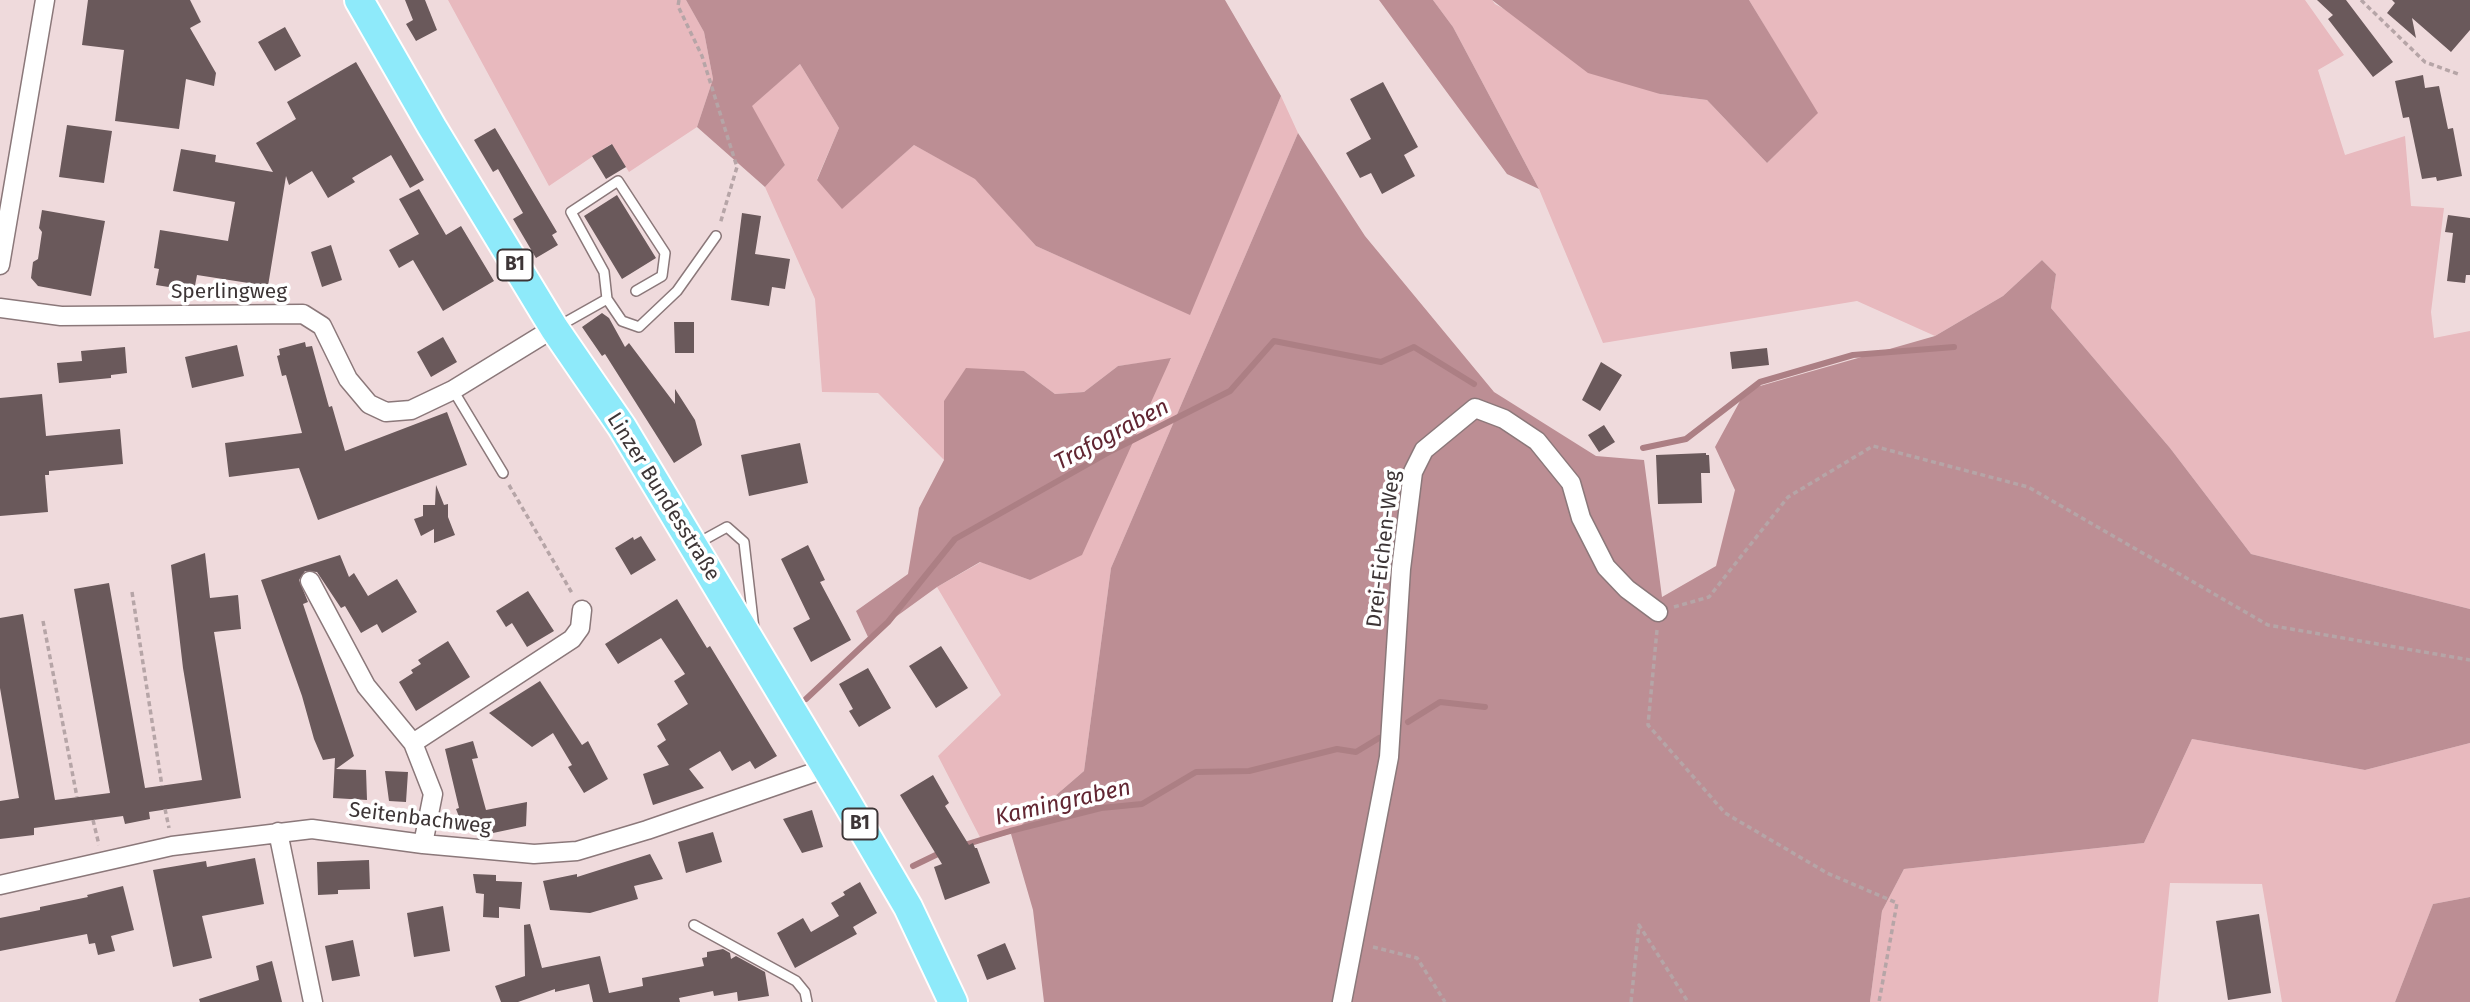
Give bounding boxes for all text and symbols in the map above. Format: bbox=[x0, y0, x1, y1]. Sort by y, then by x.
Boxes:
road number: B1 bbox=[498, 249, 532, 280]
street label: Sperlingweg bbox=[171, 279, 287, 305]
water label: Trafograben bbox=[1050, 393, 1174, 477]
street label: Linzer Bundesstraße bbox=[601, 408, 725, 586]
street label: Drei-Eichen-Weg bbox=[1362, 469, 1406, 629]
water label: Kamingraben bbox=[992, 774, 1134, 832]
street label: Seitenbachweg bbox=[347, 798, 493, 840]
road number: B1 bbox=[842, 808, 878, 839]

